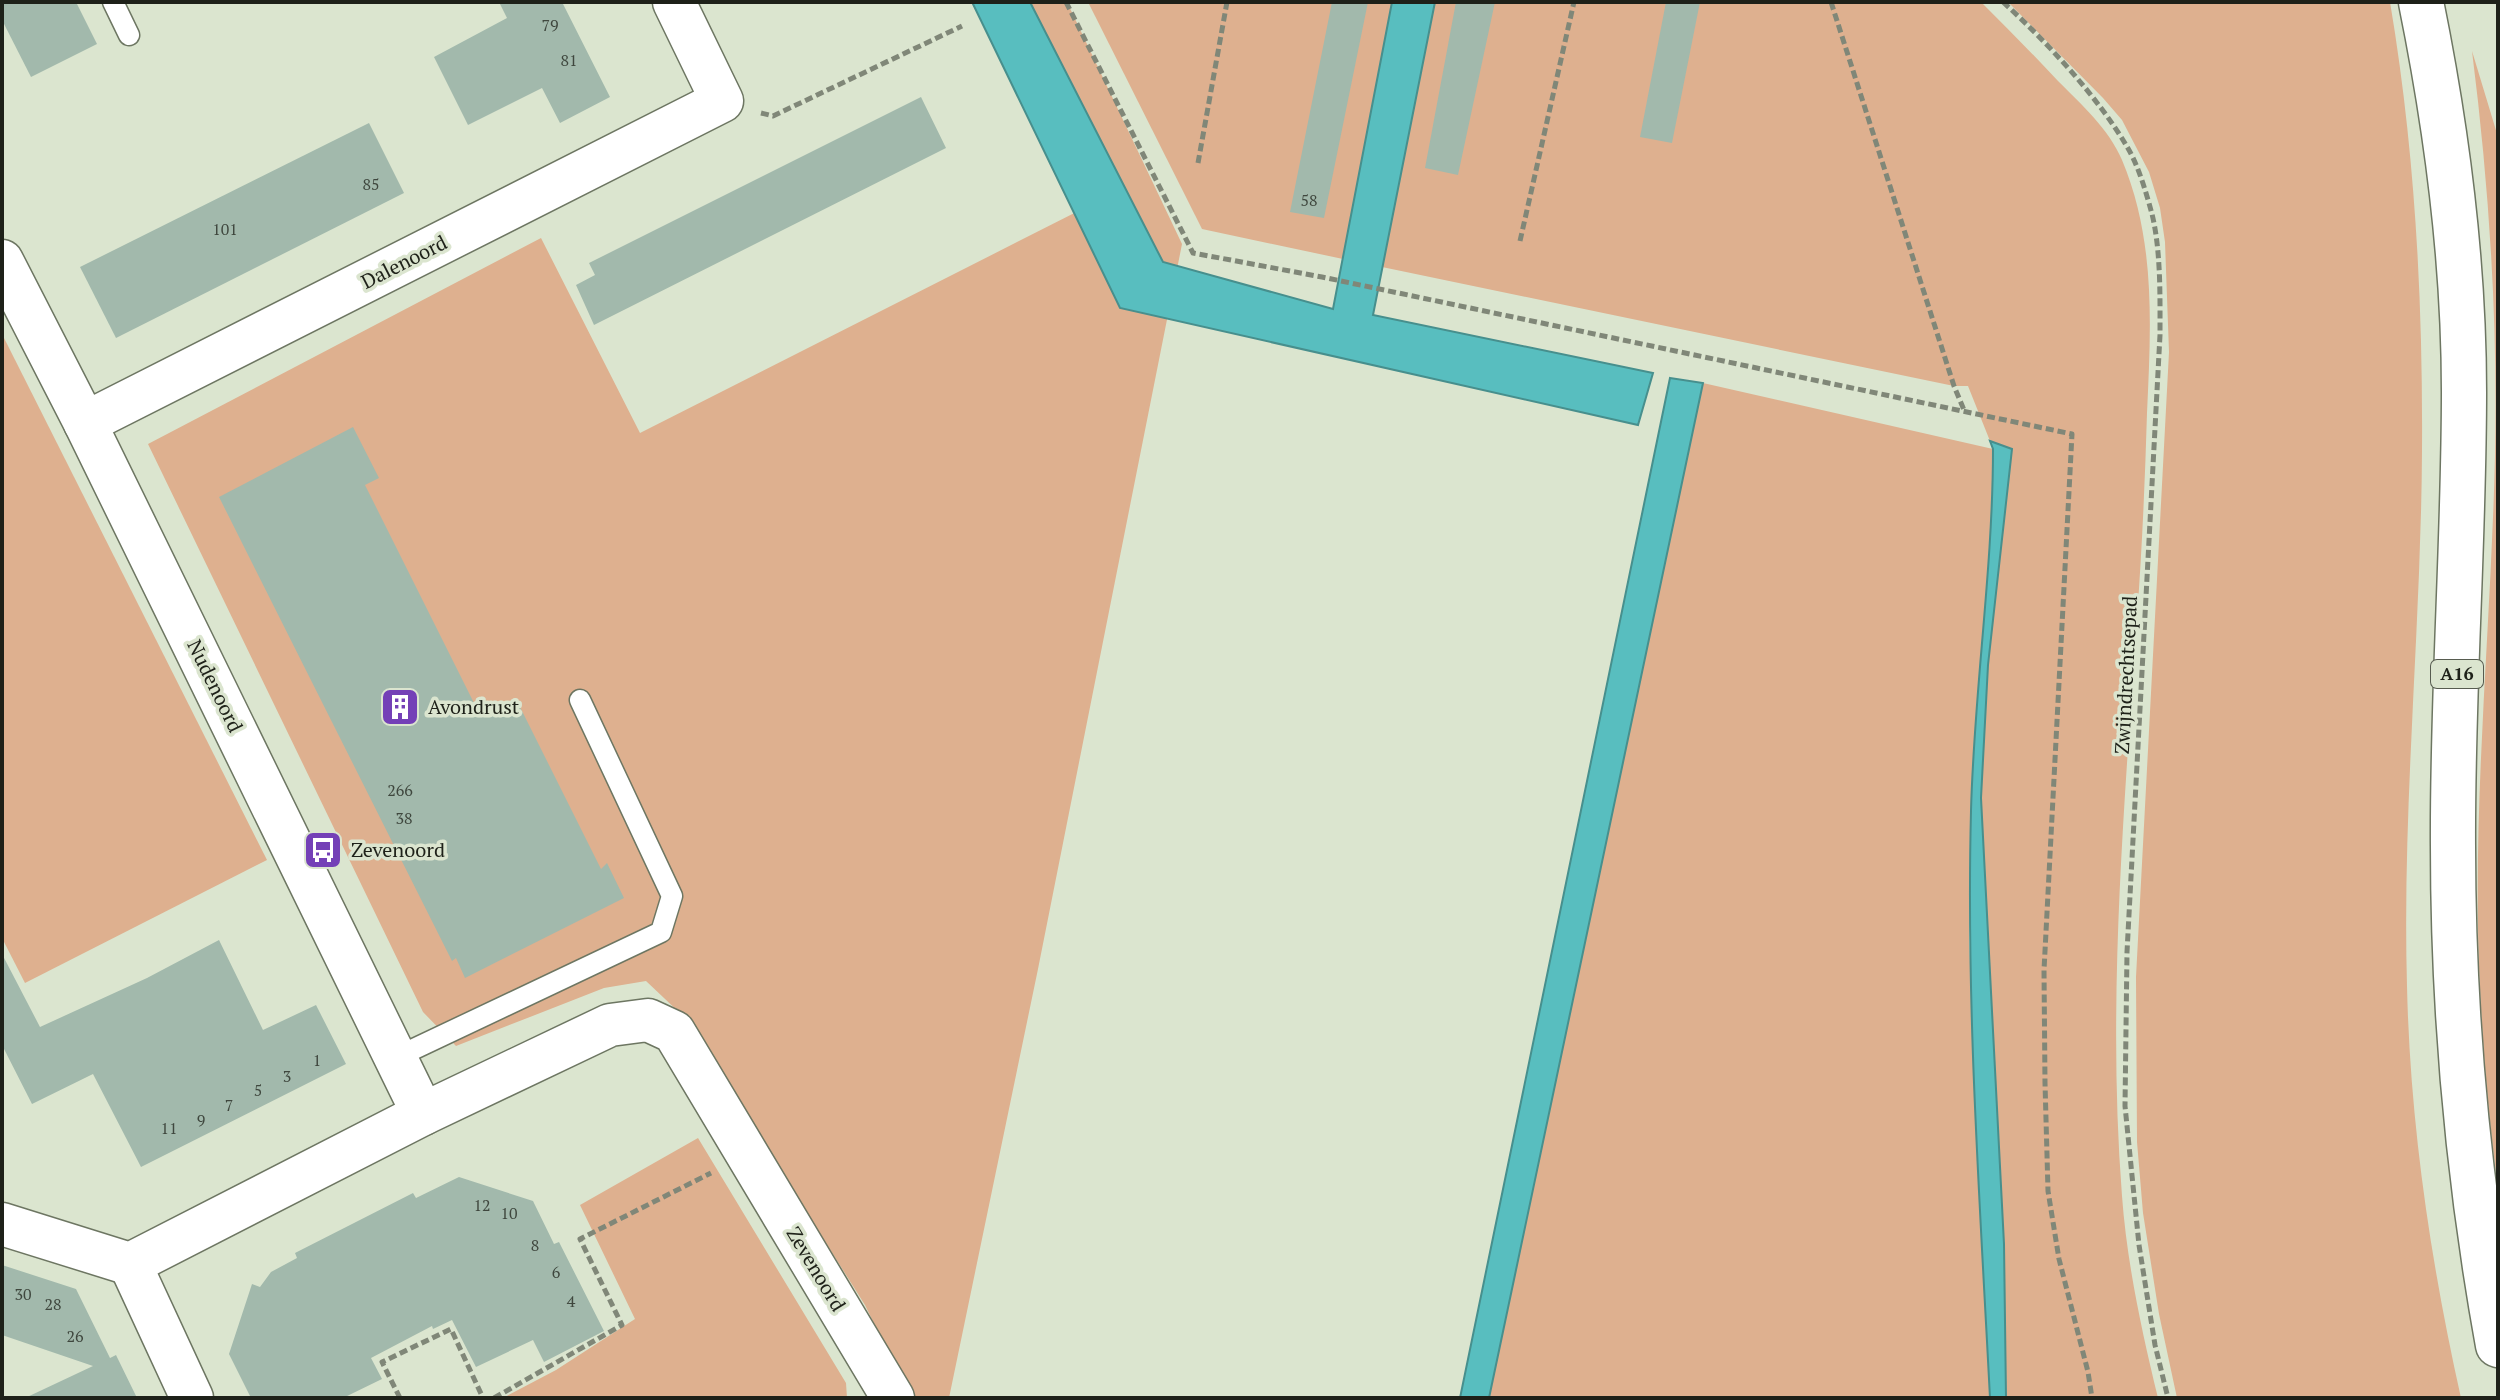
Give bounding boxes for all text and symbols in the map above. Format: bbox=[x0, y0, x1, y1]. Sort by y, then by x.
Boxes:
house number: 79 bbox=[541, 14, 559, 36]
house number: 81 bbox=[560, 49, 578, 71]
house number: 85 bbox=[362, 173, 380, 195]
house number: 58 bbox=[1300, 189, 1318, 211]
house number: 101 bbox=[212, 218, 238, 240]
street label: Dalenoord bbox=[356, 228, 451, 295]
street label: Zwijndrechtsepad bbox=[2108, 595, 2143, 755]
street label: Nudenoord bbox=[181, 635, 250, 737]
road number: A16 bbox=[2431, 660, 2483, 688]
building icon: Avondrust bbox=[379, 686, 421, 728]
place label: Avondrust bbox=[428, 693, 520, 720]
house number: 266 bbox=[387, 779, 413, 801]
house number: 38 bbox=[395, 807, 413, 829]
bus stop icon: Zevenoord bbox=[302, 829, 344, 871]
place label: Zevenoord bbox=[351, 836, 445, 863]
house number: 1 bbox=[313, 1049, 321, 1071]
house number: 3 bbox=[283, 1065, 291, 1087]
house number: 5 bbox=[254, 1079, 262, 1101]
house number: 7 bbox=[225, 1094, 233, 1116]
house number: 9 bbox=[197, 1109, 205, 1131]
house number: 11 bbox=[160, 1117, 178, 1139]
house number: 12 bbox=[473, 1194, 491, 1216]
house number: 10 bbox=[500, 1202, 518, 1224]
street label: Zevenoord bbox=[781, 1221, 852, 1316]
house number: 8 bbox=[531, 1234, 539, 1256]
house number: 6 bbox=[552, 1261, 561, 1283]
house number: 30 bbox=[14, 1283, 32, 1305]
house number: 4 bbox=[567, 1290, 576, 1312]
house number: 28 bbox=[44, 1293, 62, 1315]
house number: 26 bbox=[66, 1325, 84, 1347]

